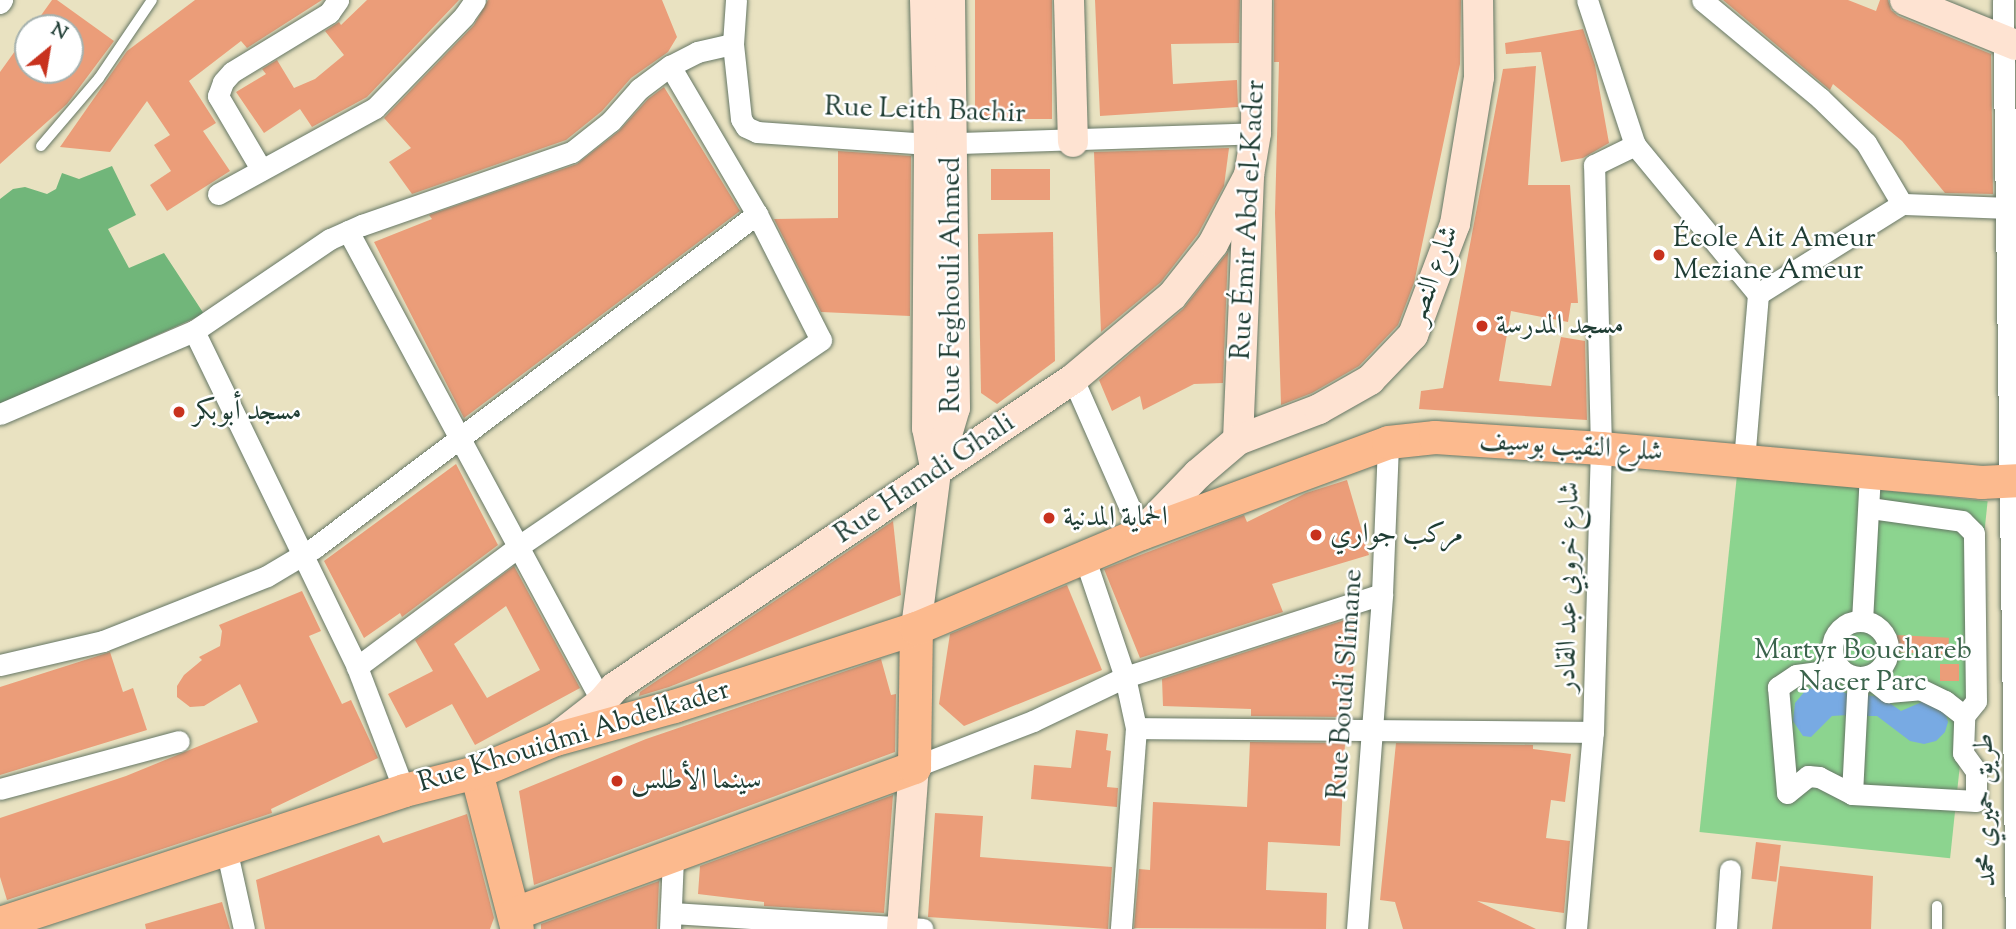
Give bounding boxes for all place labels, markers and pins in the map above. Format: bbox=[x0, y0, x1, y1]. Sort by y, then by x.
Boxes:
place label: École Ait Ameur Meziane Ameur bbox=[1673, 222, 1876, 288]
marker: École Ait Ameur Meziane Ameur bbox=[1651, 247, 1667, 263]
place label: مسجد المدرسة bbox=[1496, 309, 1624, 343]
marker: مسجد المدرسة bbox=[1474, 318, 1490, 334]
place label: مسجد أبوبكر bbox=[193, 395, 302, 429]
marker: مسجد أبوبكر bbox=[171, 404, 187, 420]
place label: الحماية المدنية bbox=[1063, 501, 1168, 535]
marker: الحماية المدنية bbox=[1041, 510, 1057, 526]
place label: مركب جواري bbox=[1330, 518, 1463, 552]
marker: مركب جواري bbox=[1308, 527, 1324, 543]
place label: سينما الأطلس bbox=[631, 764, 762, 798]
marker: سينما الأطلس bbox=[609, 773, 625, 789]

